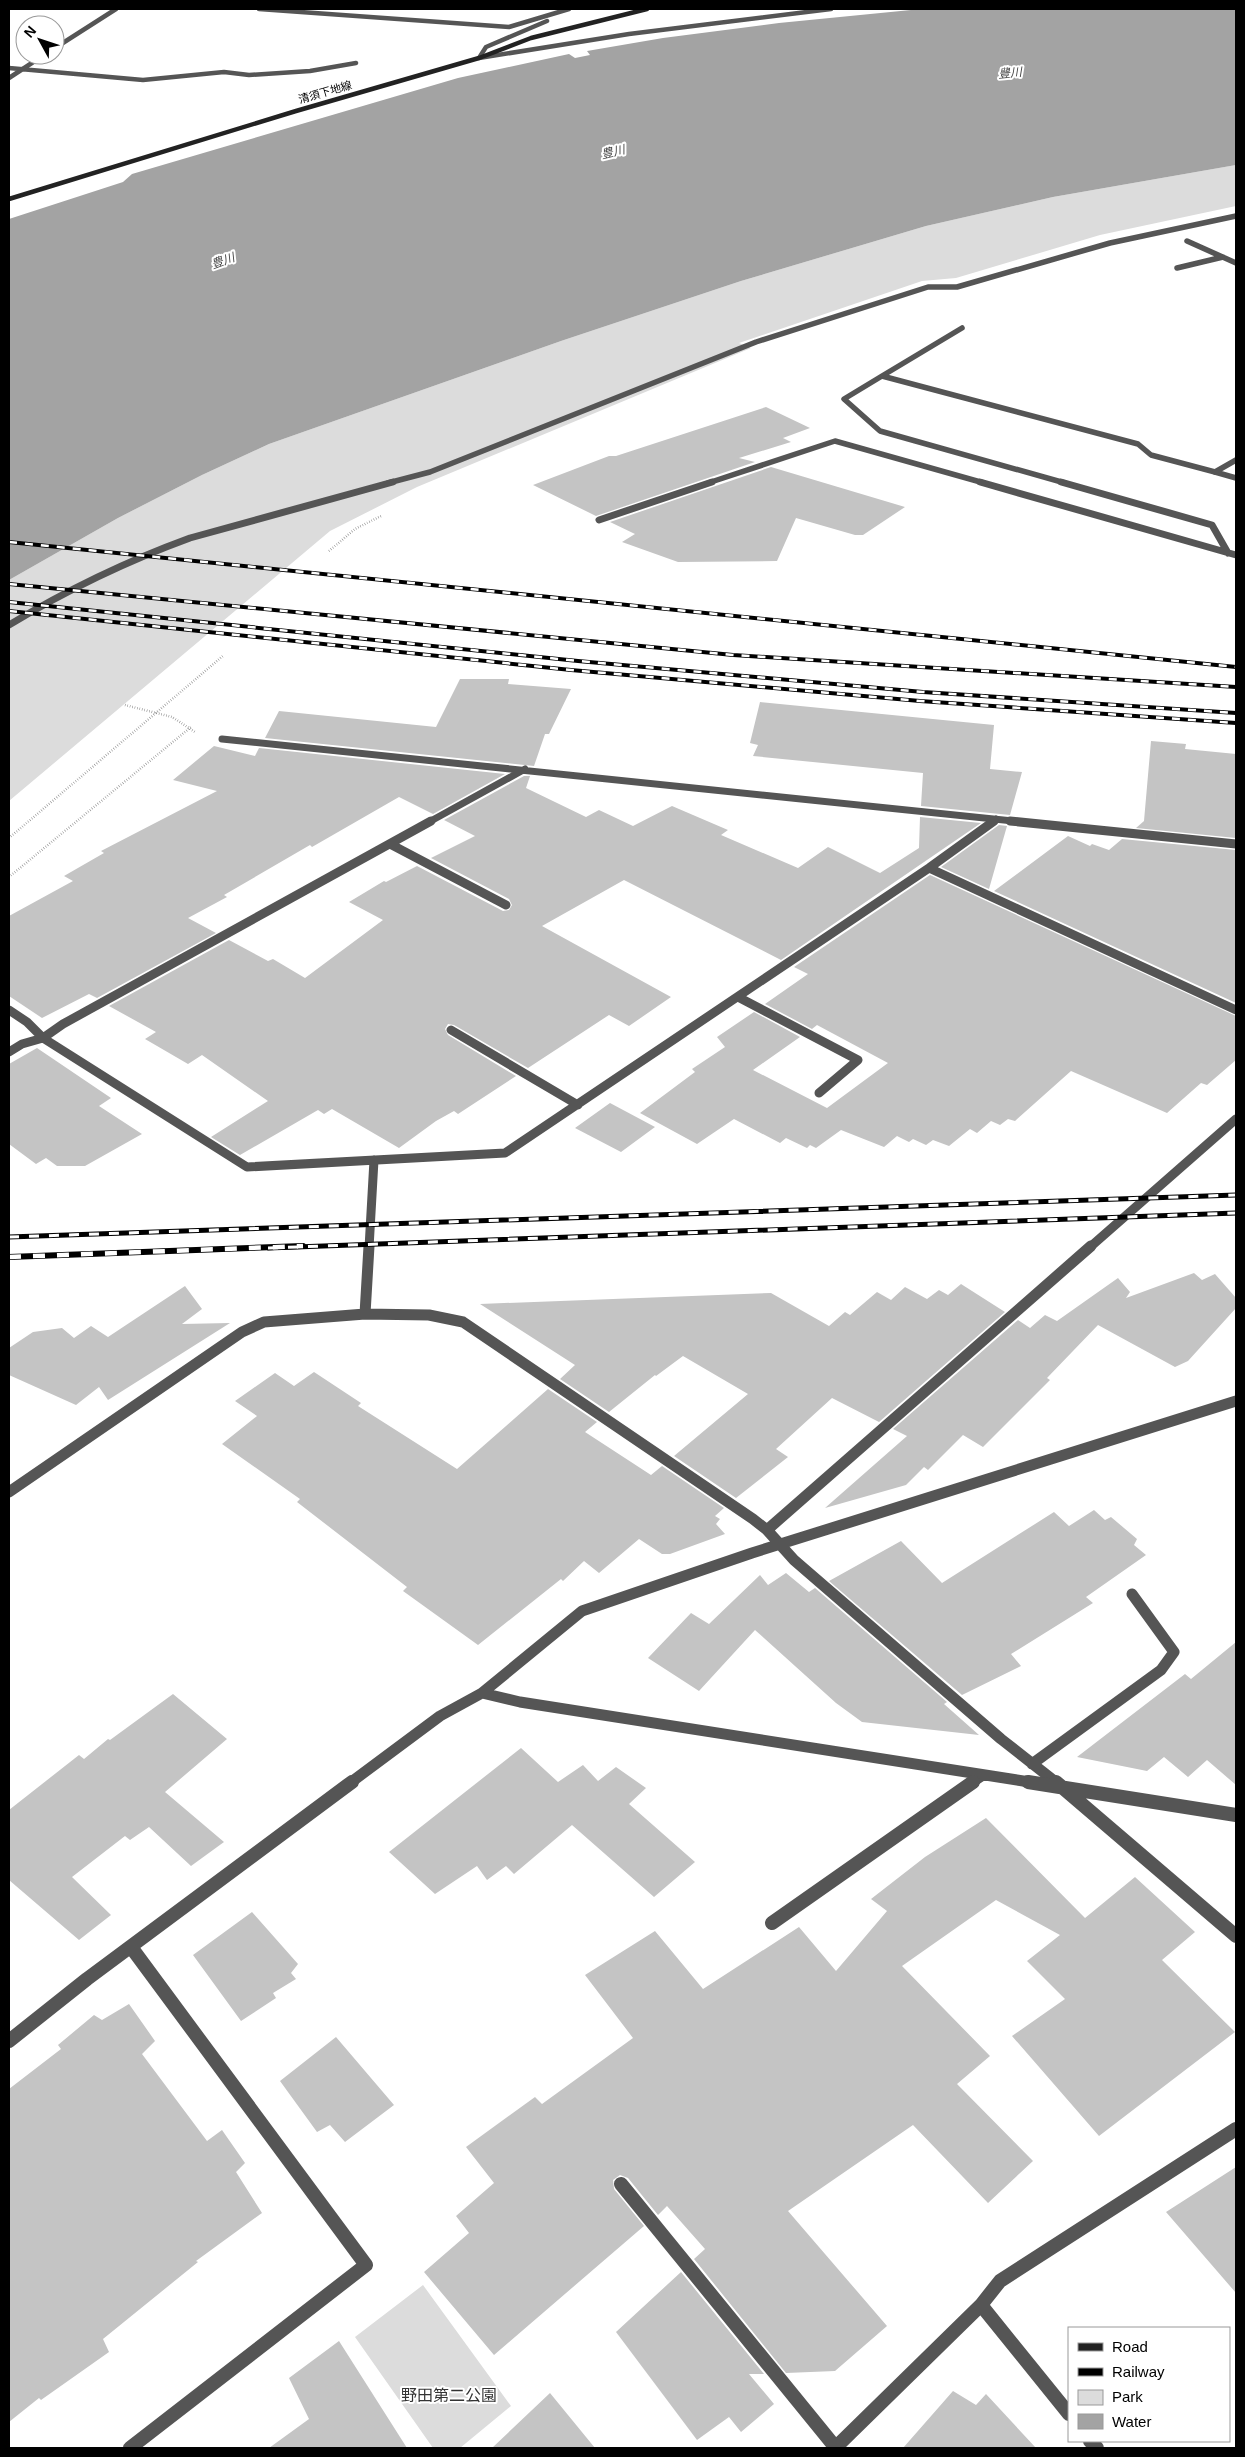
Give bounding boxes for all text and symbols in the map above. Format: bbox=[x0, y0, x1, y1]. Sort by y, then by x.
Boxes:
north arrow bbox=[15, 15, 65, 65]
text: N bbox=[21, 23, 39, 41]
water label: 豊川 bbox=[997, 65, 1025, 81]
street label: 清須下地線 bbox=[297, 79, 353, 105]
water label: 豊川 bbox=[600, 142, 628, 162]
water label: 豊川 bbox=[209, 250, 239, 272]
legend bbox=[1068, 2327, 1230, 2442]
text: Road bbox=[1112, 2338, 1148, 2355]
text: Railway bbox=[1112, 2363, 1165, 2380]
park label: 野田第二公園 bbox=[401, 2387, 497, 2404]
text: Park bbox=[1112, 2388, 1143, 2405]
text: Water bbox=[1112, 2413, 1151, 2430]

